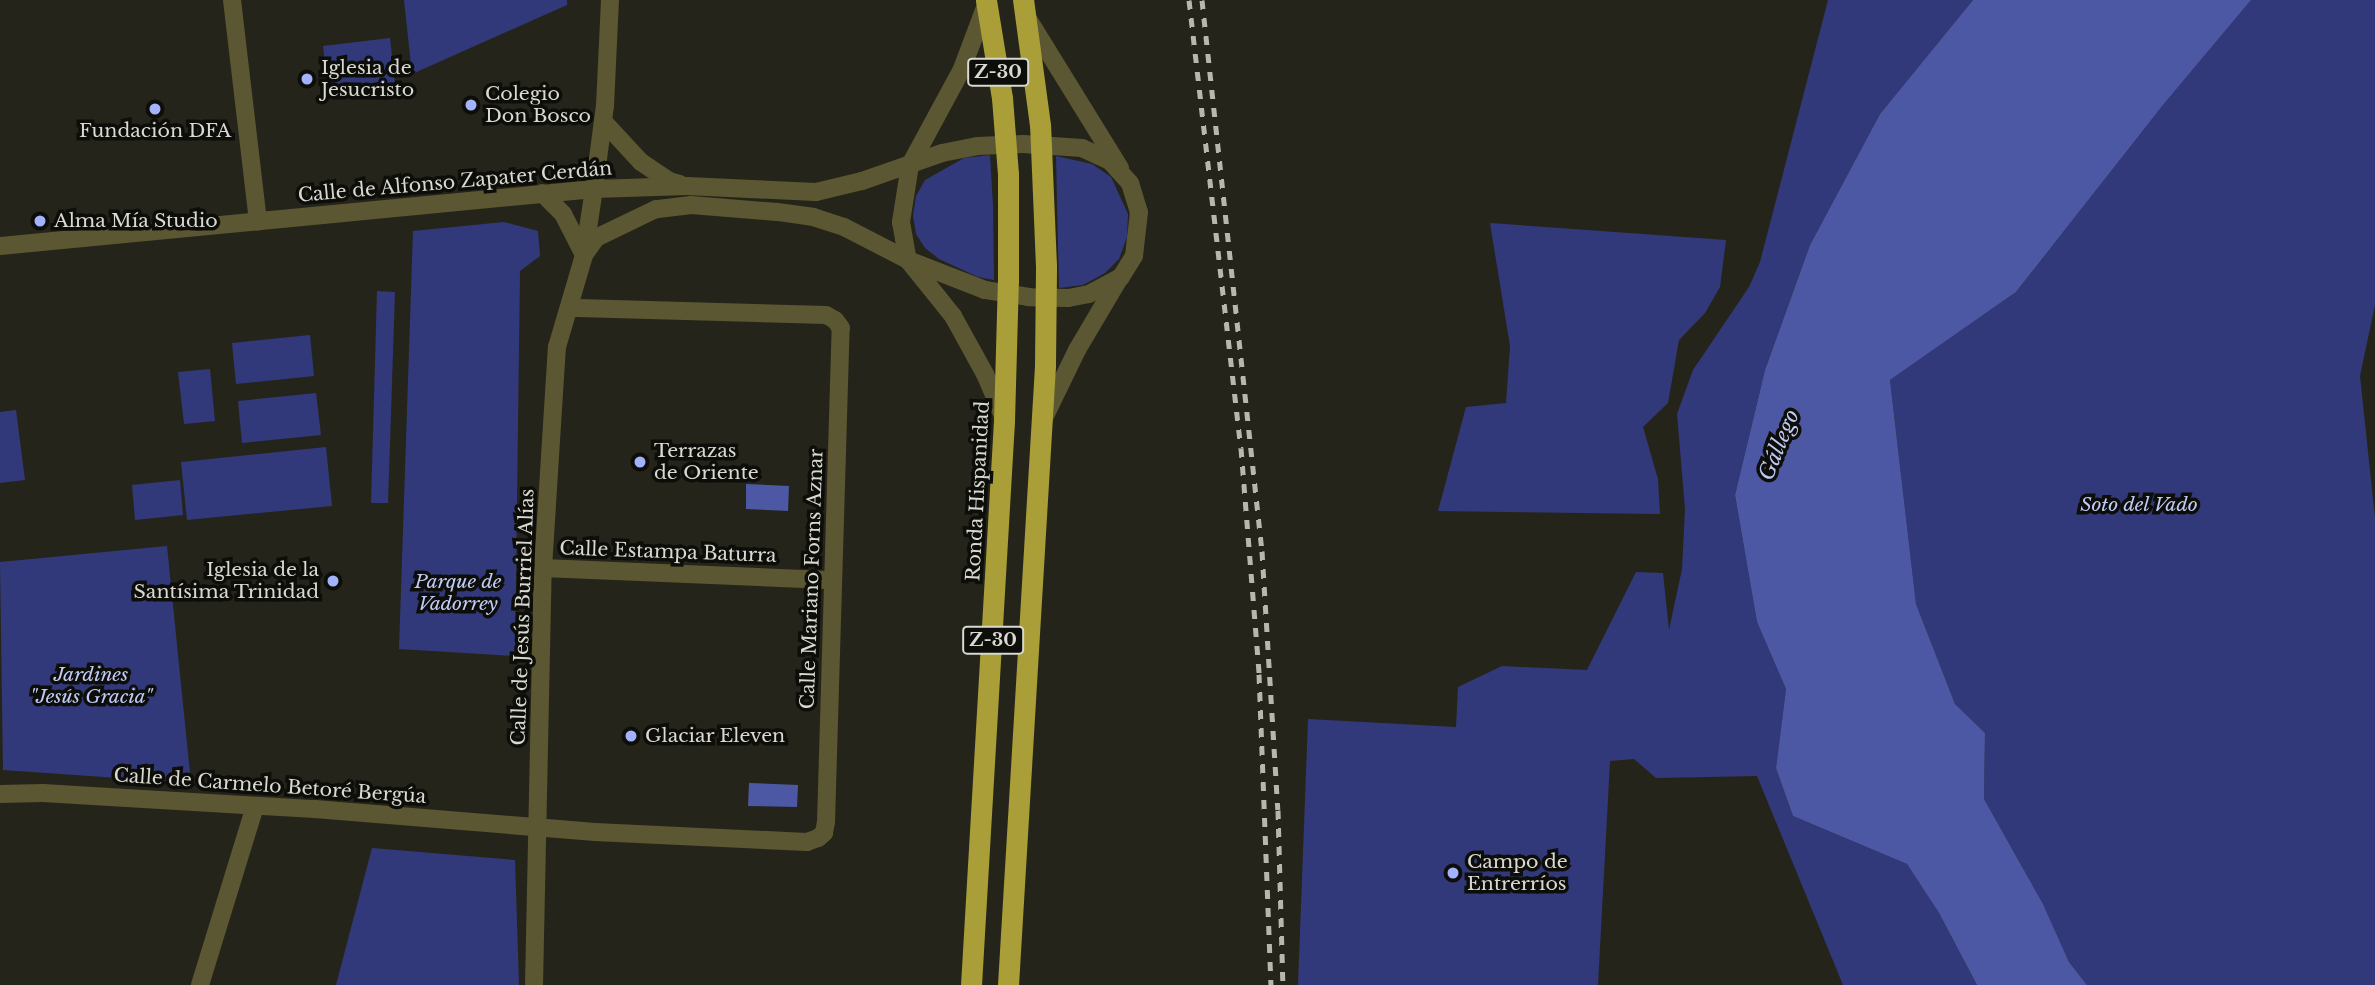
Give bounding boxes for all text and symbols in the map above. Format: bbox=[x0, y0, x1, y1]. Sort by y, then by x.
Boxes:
place label: Iglesia de Jesucristo bbox=[321, 57, 414, 101]
road number: Z-30 bbox=[967, 58, 1030, 86]
marker: Iglesia de Jesucristo bbox=[299, 71, 315, 87]
place label: Colegio Don Bosco bbox=[485, 83, 591, 127]
marker: Colegio Don Bosco bbox=[463, 97, 479, 113]
marker: Fundación DFA bbox=[147, 101, 163, 117]
place label: Fundación DFA bbox=[79, 120, 231, 142]
street label: Calle de Alfonso Zapater Cerdán bbox=[296, 157, 614, 207]
place label: Alma Mía Studio bbox=[54, 210, 218, 232]
marker: Alma Mía Studio bbox=[32, 213, 48, 229]
street label: Ronda Hispanidad bbox=[962, 400, 994, 582]
water label: Gállego bbox=[1753, 406, 1805, 484]
place label: Terrazas de Oriente bbox=[654, 440, 759, 484]
street label: Calle Mariano Forns Aznar bbox=[796, 448, 828, 710]
marker: Terrazas de Oriente bbox=[632, 454, 648, 470]
street label: Calle de Jesús Burriel Alías bbox=[507, 488, 539, 746]
park label: Soto del Vado bbox=[2080, 494, 2198, 516]
street label: Calle Estampa Baturra bbox=[559, 537, 777, 567]
place label: Iglesia de la Santísima Trinidad bbox=[133, 559, 319, 603]
park label: Parque de Vadorrey bbox=[415, 571, 501, 615]
marker: Iglesia de la Santísima Trinidad bbox=[325, 573, 341, 589]
road number: Z-30 bbox=[962, 626, 1024, 654]
park label: Jardines "Jesús Gracia" bbox=[30, 664, 152, 708]
place label: Glaciar Eleven bbox=[645, 725, 786, 747]
marker: Glaciar Eleven bbox=[623, 728, 639, 744]
street label: Calle de Carmelo Betoré Bergúa bbox=[113, 764, 427, 808]
place label: Campo de Entrerríos bbox=[1467, 851, 1568, 895]
marker: Campo de Entrerríos bbox=[1445, 865, 1461, 881]

